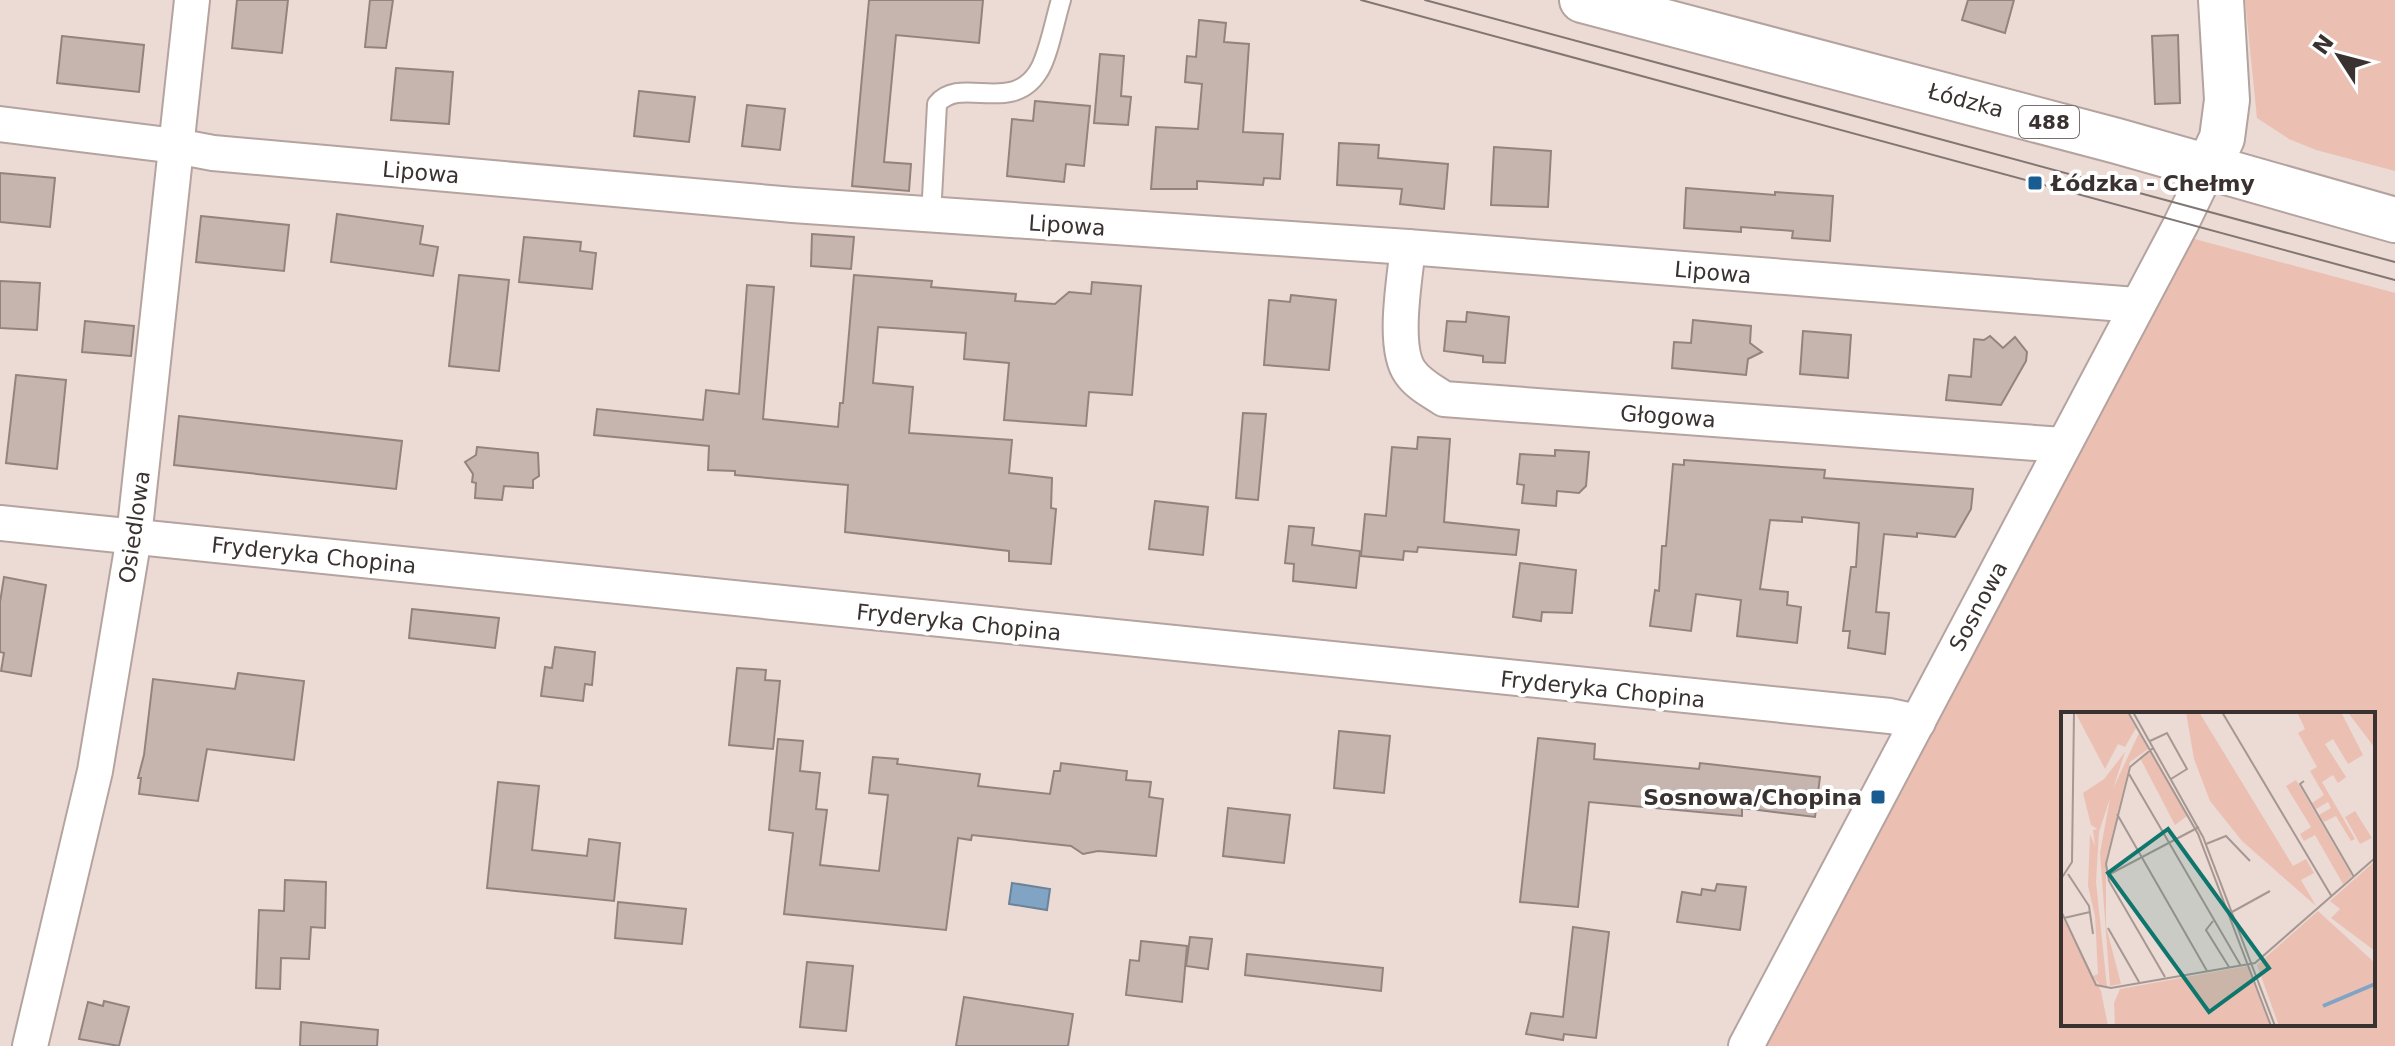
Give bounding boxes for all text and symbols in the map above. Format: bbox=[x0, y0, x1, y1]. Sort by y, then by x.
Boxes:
north arrow bbox=[2299, 16, 2379, 96]
text: N bbox=[2308, 30, 2339, 59]
street label: Łódzka bbox=[1924, 78, 2006, 123]
road number: 488 bbox=[2019, 106, 2079, 138]
street label: Lipowa bbox=[381, 157, 461, 188]
place label: Łódzka - Chełmy bbox=[2050, 171, 2255, 196]
marker: Łódzka - Chełmy bbox=[2026, 174, 2044, 192]
street label: Lipowa bbox=[1028, 210, 1106, 241]
street label: Lipowa bbox=[1673, 257, 1753, 288]
street label: Głogowa bbox=[1619, 401, 1717, 432]
street label: Osiedlowa bbox=[114, 469, 155, 585]
street label: Fryderyka Chopina bbox=[210, 532, 418, 579]
street label: Sosnowa bbox=[1944, 557, 2012, 655]
street label: Fryderyka Chopina bbox=[855, 599, 1063, 646]
street label: Fryderyka Chopina bbox=[1499, 666, 1707, 713]
inset map bbox=[2061, 712, 2375, 1026]
place label: Sosnowa/Chopina bbox=[1643, 785, 1862, 810]
marker: Sosnowa/Chopina bbox=[1869, 788, 1887, 806]

